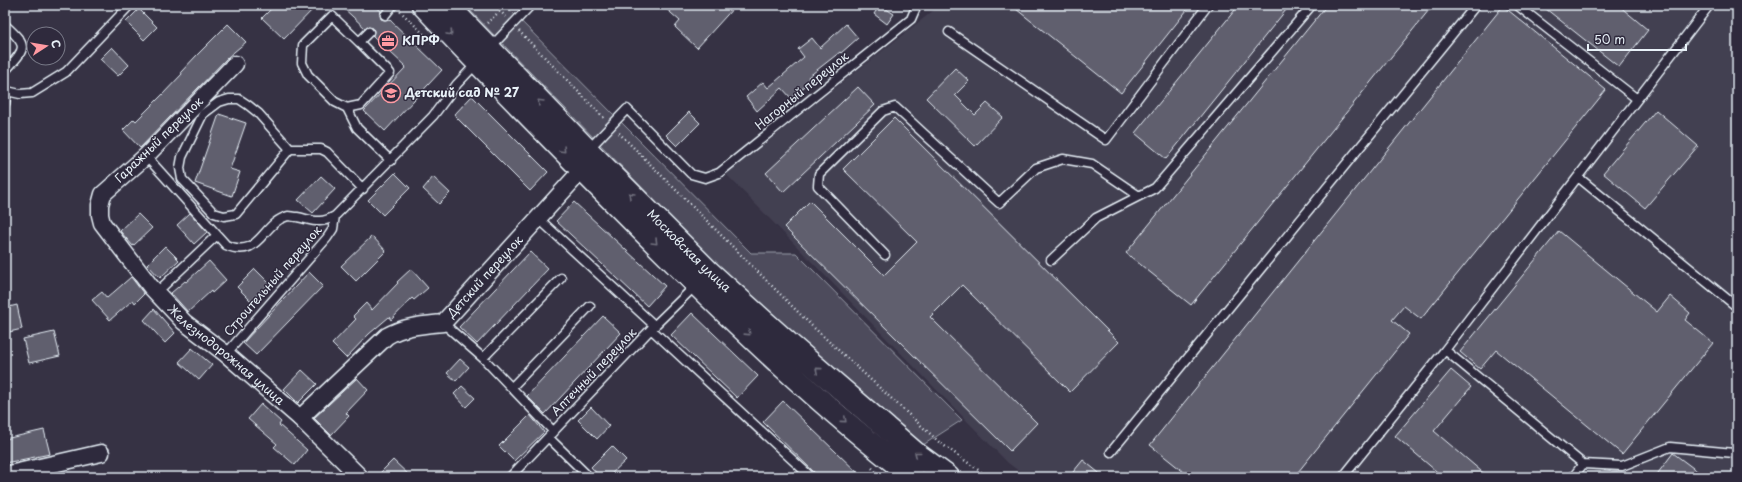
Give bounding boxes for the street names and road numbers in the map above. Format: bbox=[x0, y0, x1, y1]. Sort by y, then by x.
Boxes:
street label: Нагорный переулок bbox=[751, 46, 853, 134]
street label: Гаражный переулок bbox=[110, 92, 207, 186]
street label: Московская улица bbox=[643, 205, 736, 296]
street label: Строительный переулок bbox=[219, 221, 326, 340]
street label: Детский переулок bbox=[441, 230, 527, 322]
street label: Железнодорожная улица bbox=[164, 300, 289, 409]
street label: Аптечный переулок bbox=[547, 323, 641, 419]

